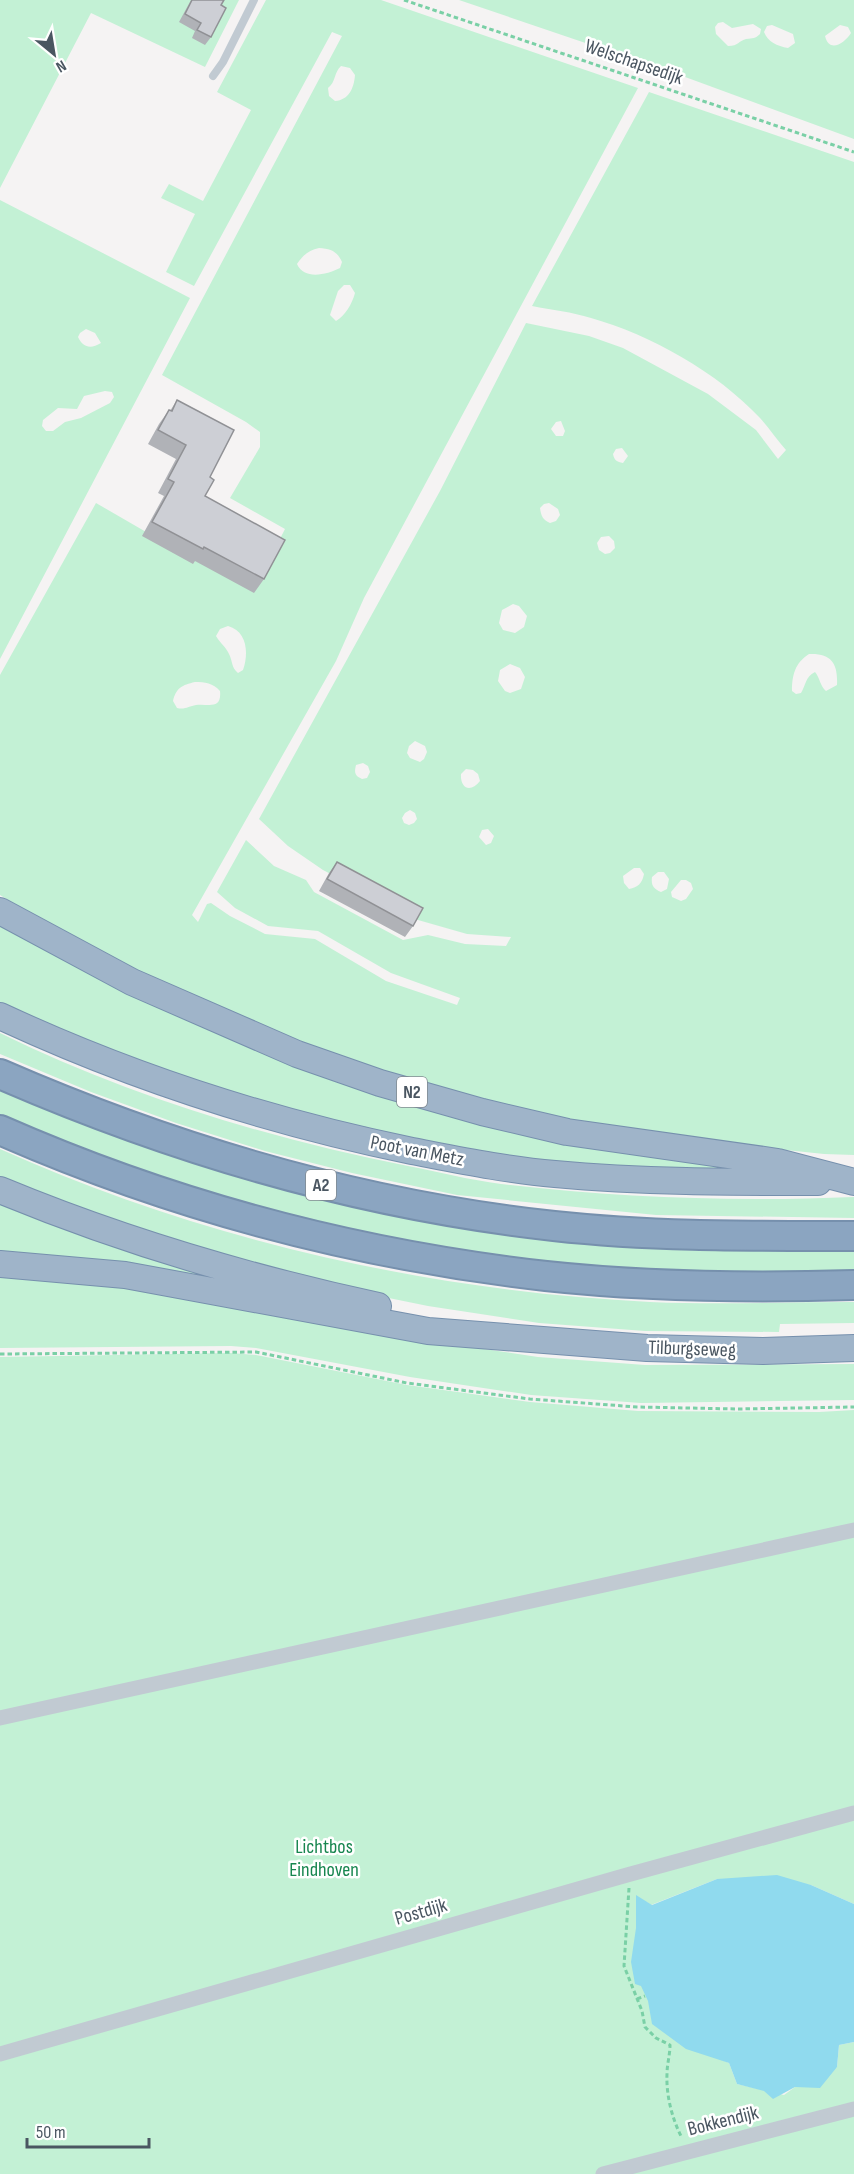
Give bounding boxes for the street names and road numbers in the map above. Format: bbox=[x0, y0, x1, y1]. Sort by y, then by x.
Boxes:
street label: Welschapsedijk bbox=[582, 34, 687, 90]
road number: N2 bbox=[397, 1077, 427, 1107]
street label: Poot van Metz bbox=[368, 1130, 466, 1172]
road number: A2 bbox=[306, 1170, 336, 1200]
street label: Tilburgseweg bbox=[648, 1335, 736, 1363]
street label: Postdijk bbox=[392, 1893, 450, 1931]
street label: Bokkendijk bbox=[685, 2101, 761, 2141]

